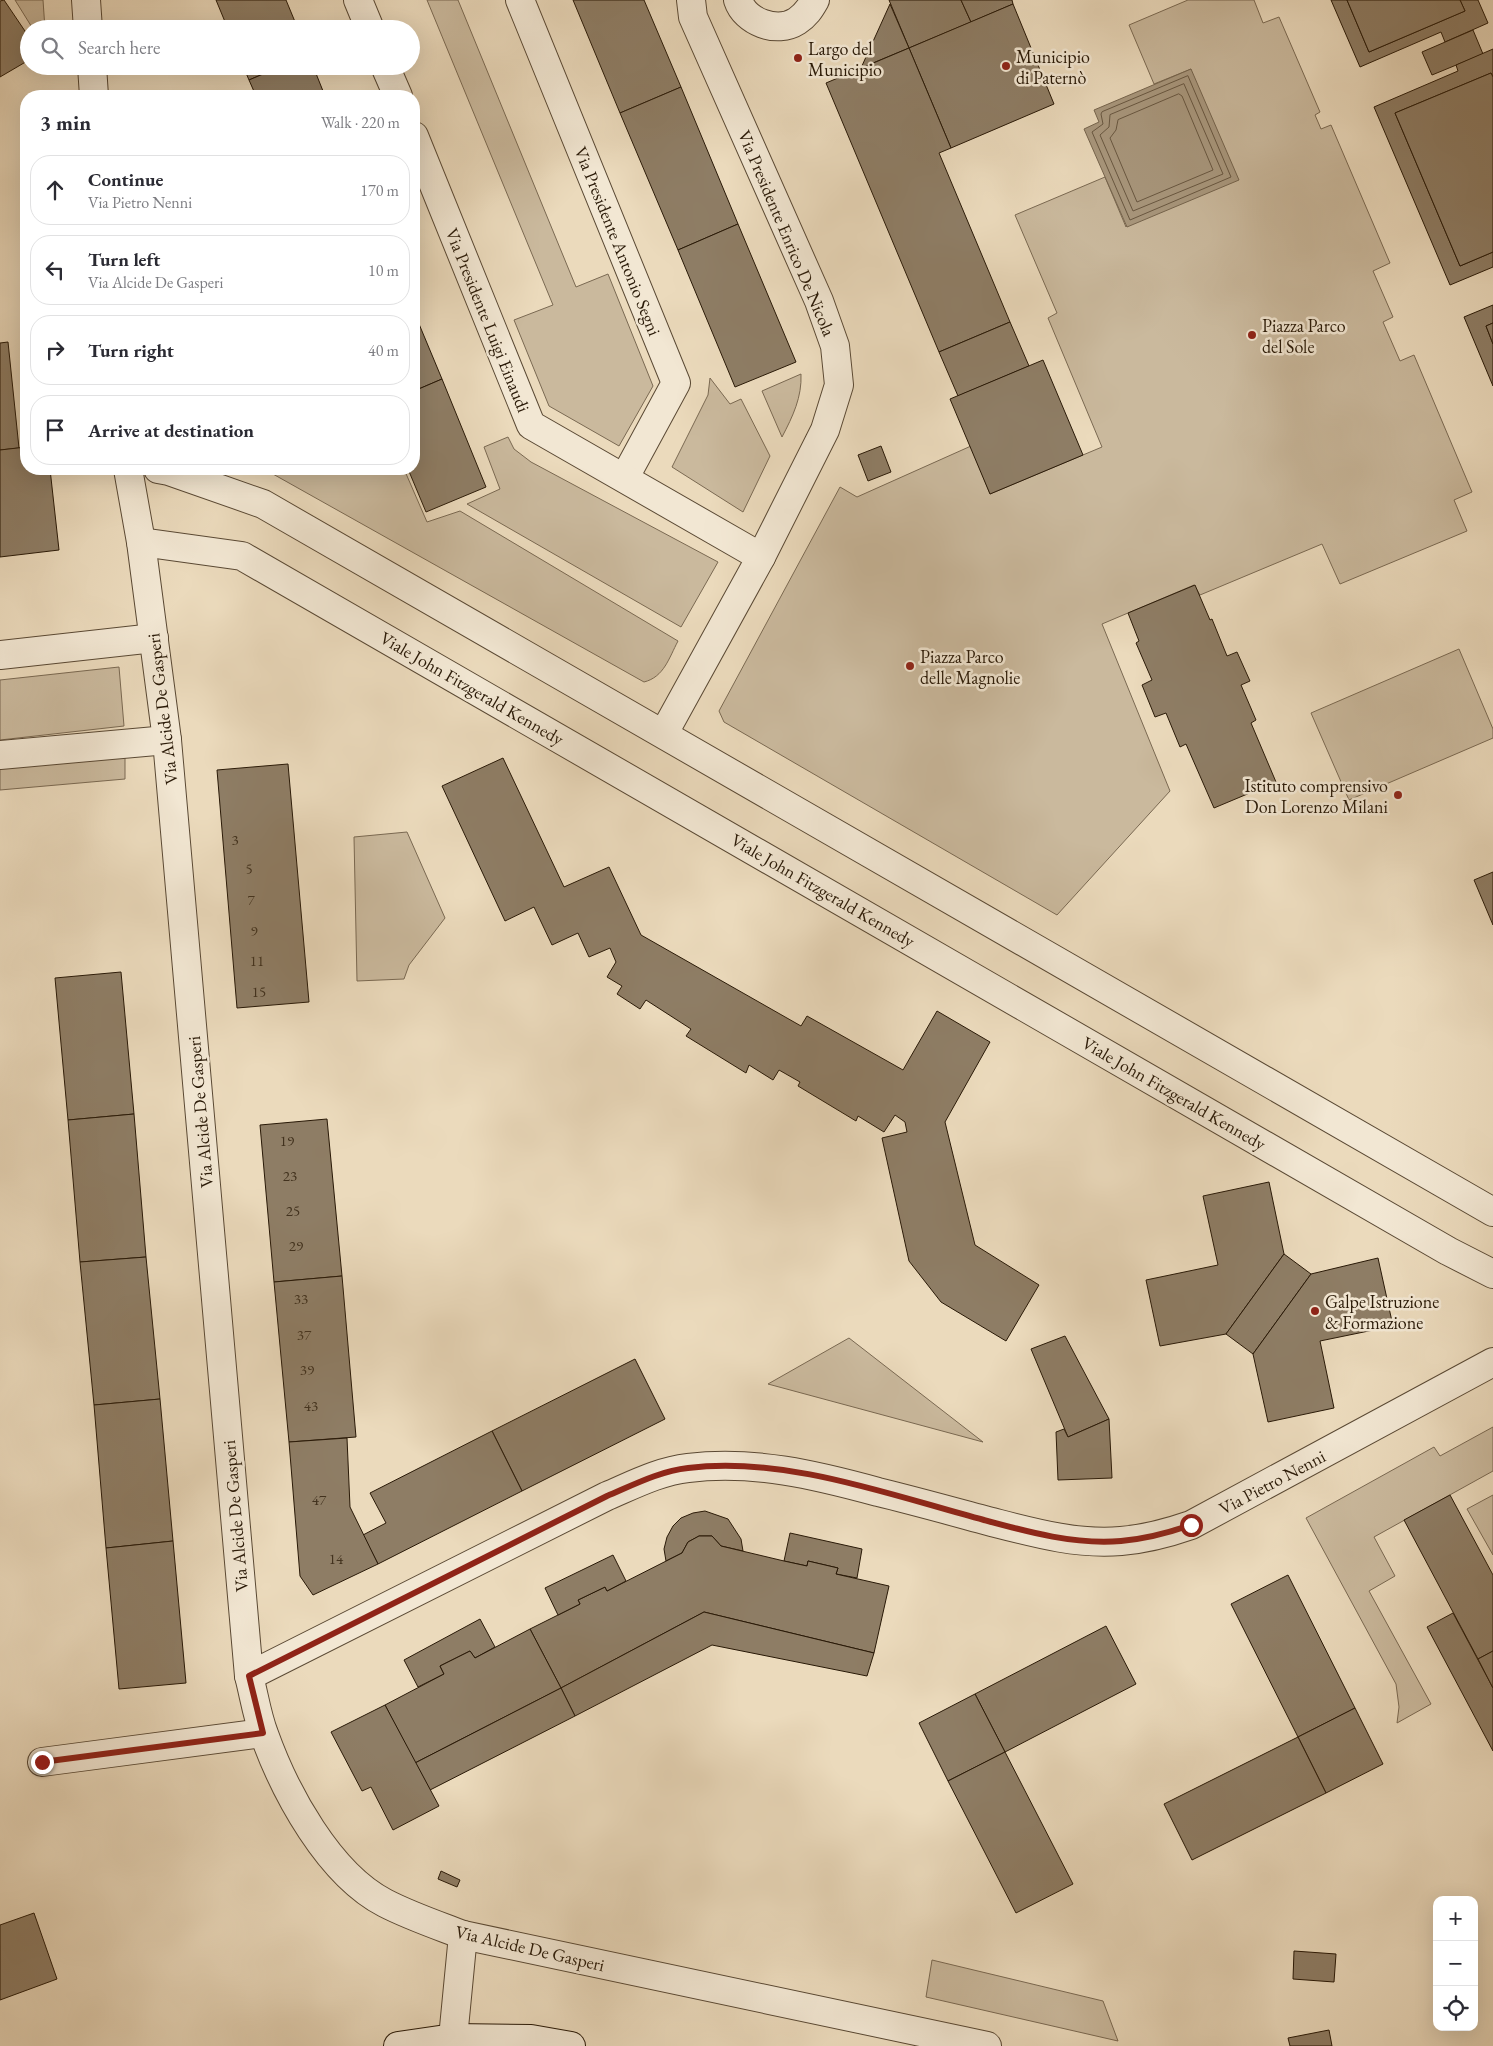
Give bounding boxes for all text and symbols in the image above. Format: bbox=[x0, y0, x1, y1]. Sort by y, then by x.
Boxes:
search box bbox=[20, 20, 420, 75]
icon: search bbox=[38, 34, 66, 62]
text: Search here bbox=[78, 35, 160, 60]
place label: Largo del Municipio bbox=[808, 37, 882, 81]
place label: Municipio di Paternò bbox=[1016, 45, 1090, 89]
marker: Largo del Municipio bbox=[792, 52, 804, 64]
marker: Municipio di Paternò bbox=[1000, 60, 1012, 72]
text: 3 min bbox=[40, 109, 91, 136]
text: Walk · 220 m bbox=[321, 112, 400, 133]
street label: Via Presidente Enrico De Nicola bbox=[733, 127, 841, 340]
street label: Via Presidente Antonio Segni bbox=[569, 143, 667, 340]
text: Continue bbox=[88, 167, 163, 192]
icon: ahead bbox=[41, 176, 69, 204]
text: 170 m bbox=[360, 180, 399, 201]
text: Via Pietro Nenni bbox=[88, 192, 192, 213]
street label: Via Presidente Luigi Einaudi bbox=[441, 225, 536, 416]
text: Turn left bbox=[88, 247, 160, 272]
icon: left bbox=[41, 256, 69, 284]
text: 10 m bbox=[368, 260, 399, 281]
text: Via Alcide De Gasperi bbox=[88, 272, 223, 293]
place label: Piazza Parco del Sole bbox=[1262, 314, 1346, 358]
marker: Piazza Parco del Sole bbox=[1246, 329, 1258, 341]
icon: right bbox=[41, 336, 69, 364]
text: Turn right bbox=[88, 338, 174, 363]
text: 40 m bbox=[368, 340, 399, 361]
icon: arrive bbox=[41, 416, 69, 444]
text: Arrive at destination bbox=[88, 418, 254, 443]
street label: Viale John Fitzgerald Kennedy bbox=[376, 626, 568, 750]
street label: Via Alcide De Gasperi bbox=[141, 631, 183, 786]
place label: Piazza Parco delle Magnolie bbox=[920, 645, 1020, 689]
marker: Piazza Parco delle Magnolie bbox=[904, 660, 916, 672]
place label: Istituto comprensivo Don Lorenzo Milani bbox=[1244, 774, 1389, 818]
marker: Istituto comprensivo Don Lorenzo Milani bbox=[1392, 789, 1404, 801]
street label: Viale John Fitzgerald Kennedy bbox=[727, 828, 919, 952]
house number: 3 bbox=[231, 830, 239, 849]
house number: 5 bbox=[245, 859, 253, 878]
house number: 7 bbox=[247, 890, 255, 909]
house number: 9 bbox=[250, 921, 258, 940]
house number: 11 bbox=[250, 951, 264, 970]
house number: 15 bbox=[252, 982, 266, 1001]
street label: Viale John Fitzgerald Kennedy bbox=[1078, 1031, 1270, 1155]
street label: Via Alcide De Gasperi bbox=[182, 1035, 218, 1189]
house number: 19 bbox=[280, 1131, 294, 1150]
house number: 23 bbox=[283, 1166, 297, 1185]
house number: 25 bbox=[286, 1201, 300, 1220]
house number: 29 bbox=[289, 1236, 303, 1255]
house number: 33 bbox=[294, 1289, 308, 1308]
place label: Galpe Istruzione & Formazione bbox=[1325, 1290, 1439, 1334]
marker: Galpe Istruzione & Formazione bbox=[1309, 1305, 1321, 1317]
house number: 37 bbox=[297, 1325, 312, 1344]
house number: 39 bbox=[300, 1360, 314, 1379]
house number: 43 bbox=[304, 1396, 318, 1415]
street label: Via Alcide De Gasperi bbox=[217, 1439, 253, 1593]
street label: Via Pietro Nenni bbox=[1215, 1444, 1330, 1520]
house number: 47 bbox=[312, 1490, 327, 1509]
route start bbox=[1180, 1514, 1203, 1537]
house number: 14 bbox=[329, 1549, 344, 1568]
route end bbox=[31, 1751, 54, 1774]
map controls bbox=[1433, 1896, 1478, 2031]
button: + bbox=[1433, 1896, 1478, 1941]
street label: Via Alcide De Gasperi bbox=[453, 1920, 607, 1976]
button: − bbox=[1433, 1941, 1478, 1986]
button: locate bbox=[1433, 1986, 1478, 2031]

